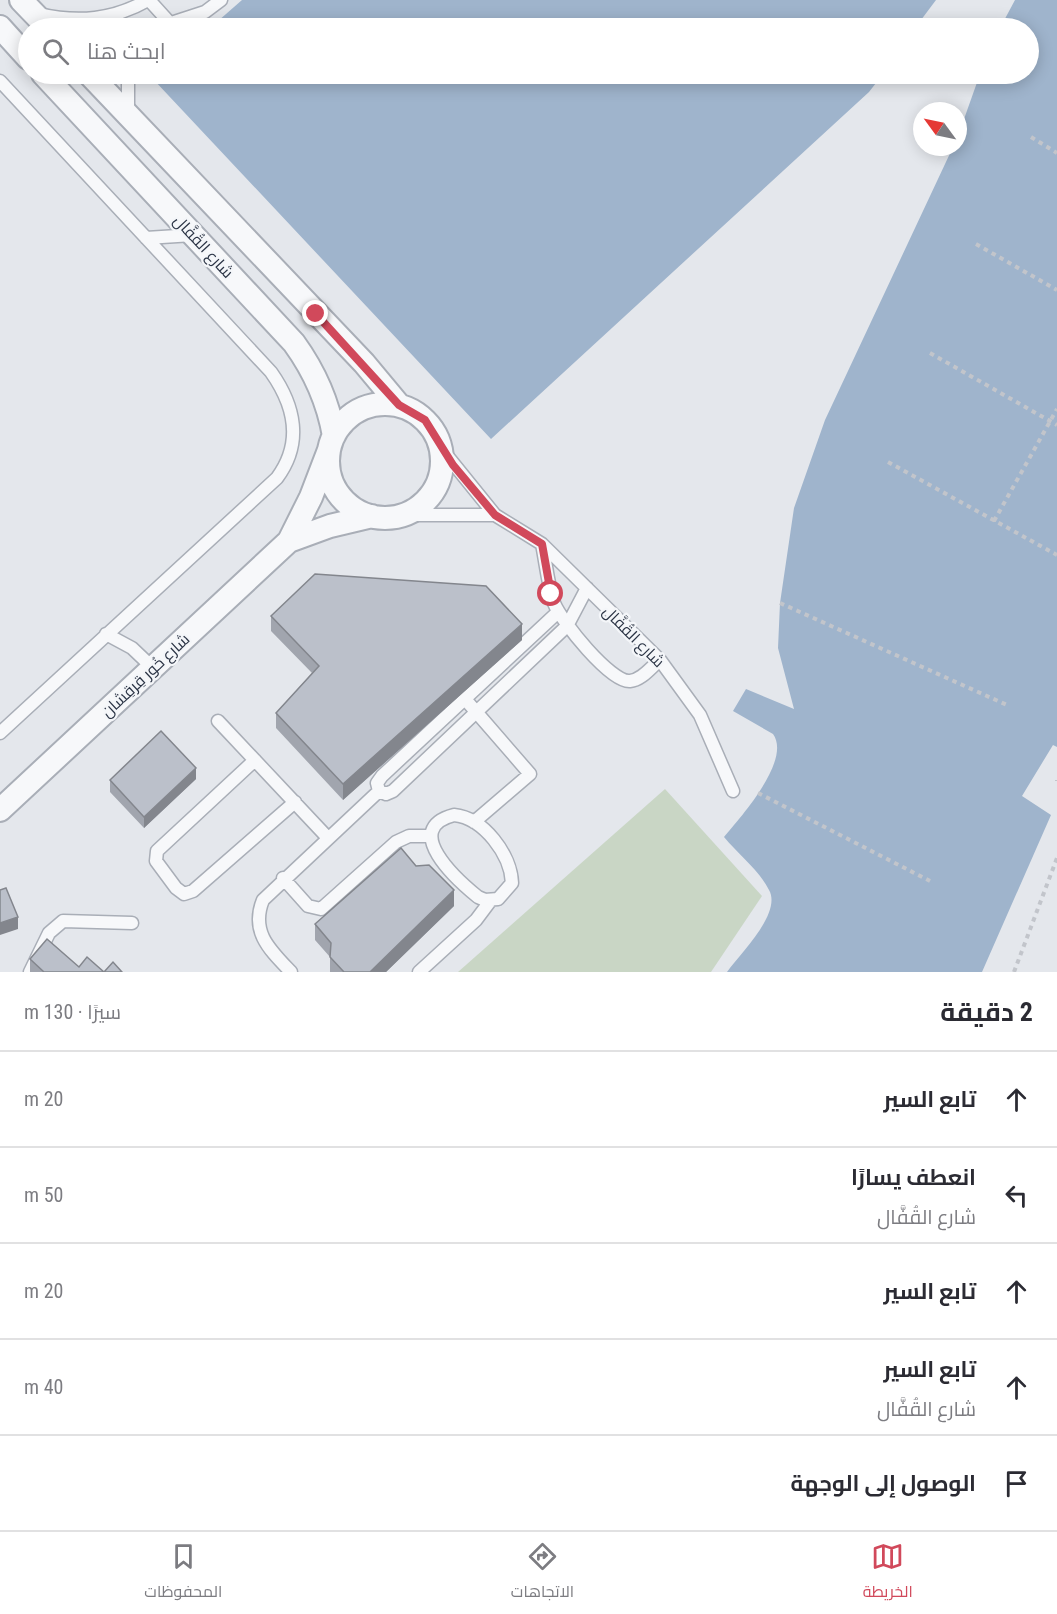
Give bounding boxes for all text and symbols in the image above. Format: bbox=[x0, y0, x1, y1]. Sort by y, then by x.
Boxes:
search box bbox=[18, 18, 1039, 84]
icon: search bbox=[39, 35, 72, 68]
text: ابحث هنا bbox=[87, 39, 166, 64]
north arrow bbox=[913, 102, 967, 156]
street label: شارع القُفَّال bbox=[168, 210, 238, 283]
route end bbox=[302, 300, 328, 326]
route start bbox=[537, 580, 563, 606]
street label: شارع القُفَّال bbox=[598, 601, 669, 672]
street label: شارع خُور قِرقِشان bbox=[97, 630, 195, 723]
text: 2 دقيقة bbox=[940, 997, 1033, 1027]
text: سيرًا · 130 m bbox=[24, 1000, 121, 1024]
icon: ahead bbox=[1000, 1083, 1033, 1116]
text: 20 m bbox=[24, 1087, 63, 1111]
text: تابع السير bbox=[883, 1087, 976, 1112]
text: انعطف يسارًا bbox=[851, 1165, 976, 1190]
icon: left bbox=[1000, 1179, 1033, 1212]
text: 50 m bbox=[24, 1183, 63, 1207]
text: شارع القُفَّال bbox=[877, 1205, 976, 1229]
icon: ahead bbox=[1000, 1275, 1033, 1308]
text: 20 m bbox=[24, 1279, 63, 1303]
text: تابع السير bbox=[883, 1279, 976, 1304]
text: تابع السير bbox=[883, 1357, 976, 1382]
icon: ahead bbox=[1000, 1371, 1033, 1404]
text: 40 m bbox=[24, 1375, 63, 1399]
text: شارع القُفَّال bbox=[877, 1397, 976, 1421]
icon: arrive bbox=[1000, 1467, 1033, 1500]
text: الوصول إلى الوجهة bbox=[791, 1471, 976, 1496]
tab: المحفوظات bbox=[144, 1540, 222, 1606]
tab: الاتجاهات bbox=[511, 1540, 574, 1606]
tab: الخريطة bbox=[863, 1540, 913, 1606]

